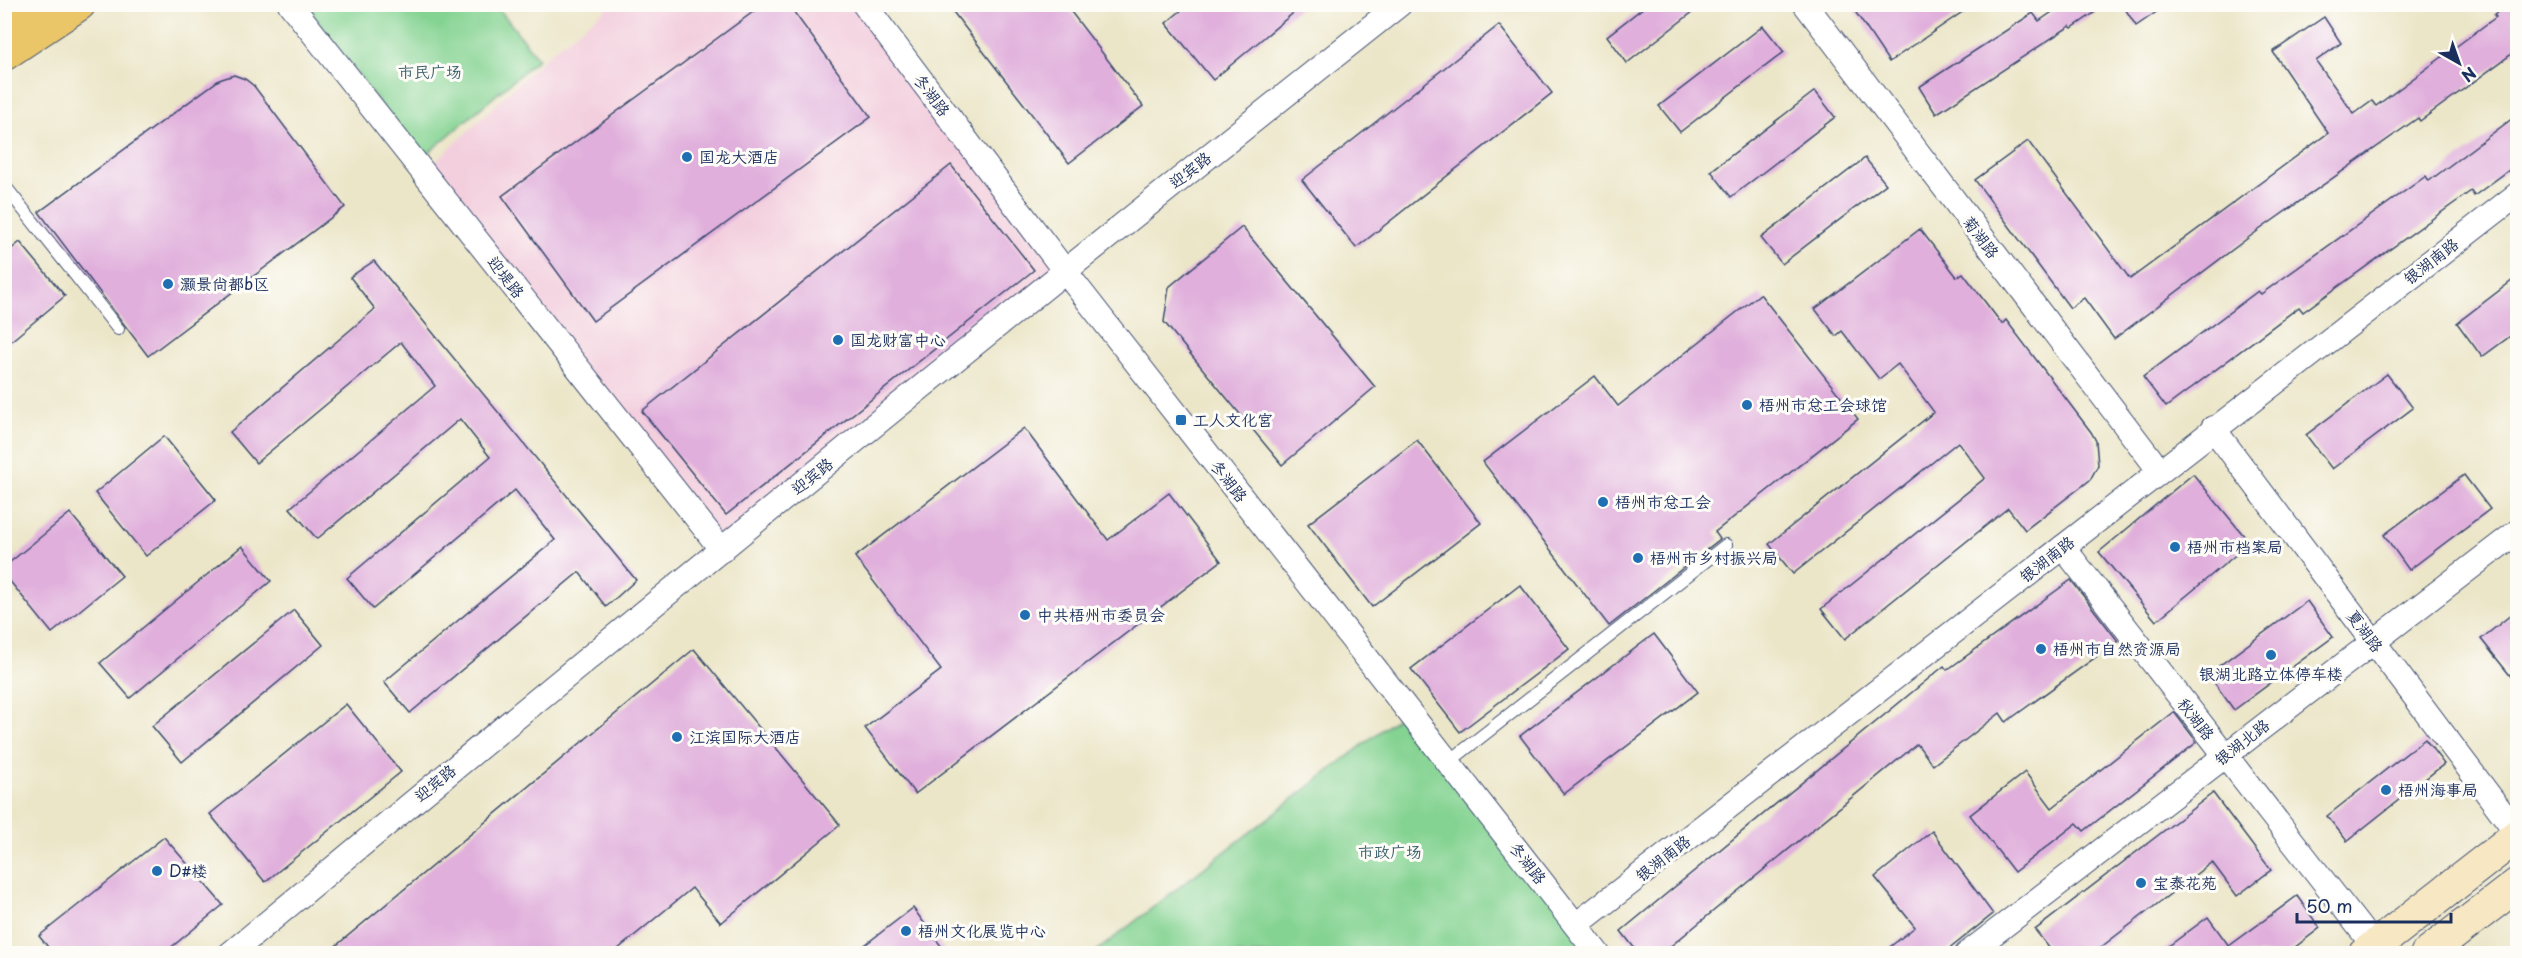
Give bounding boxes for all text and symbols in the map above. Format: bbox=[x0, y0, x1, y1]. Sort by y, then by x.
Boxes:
north arrow bbox=[2429, 33, 2489, 93]
park label: 市民广场 bbox=[398, 59, 462, 83]
text: N bbox=[2457, 62, 2482, 89]
street label: 冬湖路 bbox=[909, 68, 957, 121]
place label: 国龙大酒店 bbox=[699, 144, 779, 168]
street label: 迎宾路 bbox=[1163, 145, 1216, 193]
marker: 国龙大酒店 bbox=[680, 150, 694, 164]
street label: 菊湖路 bbox=[1958, 210, 2006, 263]
street label: 银湖南路 bbox=[2398, 231, 2463, 289]
street label: 迎堤路 bbox=[483, 250, 531, 303]
place label: 灏景尚都b区 bbox=[180, 271, 269, 295]
marker: 灏景尚都b区 bbox=[161, 277, 175, 291]
place label: 国龙财富中心 bbox=[850, 327, 946, 351]
marker: 国龙财富中心 bbox=[831, 333, 845, 347]
place label: 梧州市总工会球馆 bbox=[1759, 392, 1887, 416]
marker: 梧州市总工会球馆 bbox=[1740, 398, 1754, 412]
place label: 工人文化宫 bbox=[1193, 407, 1273, 431]
marker: 工人文化宫 bbox=[1174, 413, 1188, 427]
street label: 迎宾路 bbox=[785, 451, 838, 500]
street label: 冬湖路 bbox=[1206, 454, 1254, 507]
place label: 梧州市总工会 bbox=[1615, 489, 1711, 513]
marker: 梧州市总工会 bbox=[1596, 495, 1610, 509]
street label: 银湖南路 bbox=[2014, 529, 2079, 587]
place label: 梧州市档案局 bbox=[2187, 534, 2283, 558]
marker: 梧州市档案局 bbox=[2168, 540, 2182, 554]
place label: 梧州市乡村振兴局 bbox=[1650, 545, 1778, 569]
marker: 梧州市乡村振兴局 bbox=[1631, 551, 1645, 565]
place label: 中共梧州市委员会 bbox=[1037, 602, 1165, 626]
street label: 夏湖路 bbox=[2342, 604, 2390, 657]
marker: 中共梧州市委员会 bbox=[1018, 608, 1032, 622]
place label: 梧州市自然资源局 bbox=[2053, 636, 2181, 660]
marker: 梧州市自然资源局 bbox=[2034, 642, 2048, 656]
marker: 银湖北路立体停车楼 bbox=[2264, 648, 2278, 662]
place label: 银湖北路立体停车楼 bbox=[2199, 661, 2343, 685]
street label: 秋湖路 bbox=[2173, 692, 2221, 745]
street label: 银湖北路 bbox=[2209, 712, 2274, 770]
place label: 江滨国际大酒店 bbox=[689, 724, 801, 748]
marker: 江滨国际大酒店 bbox=[670, 730, 684, 744]
street label: 迎宾路 bbox=[408, 758, 460, 807]
place label: 梧州海事局 bbox=[2398, 777, 2478, 801]
marker: 梧州海事局 bbox=[2379, 783, 2393, 797]
street label: 银湖南路 bbox=[1630, 828, 1695, 886]
street label: 冬湖路 bbox=[1505, 836, 1553, 889]
park label: 市政广场 bbox=[1358, 839, 1422, 863]
place label: D#楼 bbox=[169, 858, 207, 882]
marker: D#楼 bbox=[150, 864, 164, 878]
place label: 宝泰花苑 bbox=[2153, 870, 2217, 894]
marker: 宝泰花苑 bbox=[2134, 876, 2148, 890]
scale bar bbox=[2297, 886, 2452, 924]
text: 50 m bbox=[2306, 892, 2353, 919]
place label: 梧州文化展览中心 bbox=[918, 918, 1046, 942]
marker: 梧州文化展览中心 bbox=[899, 924, 913, 938]

